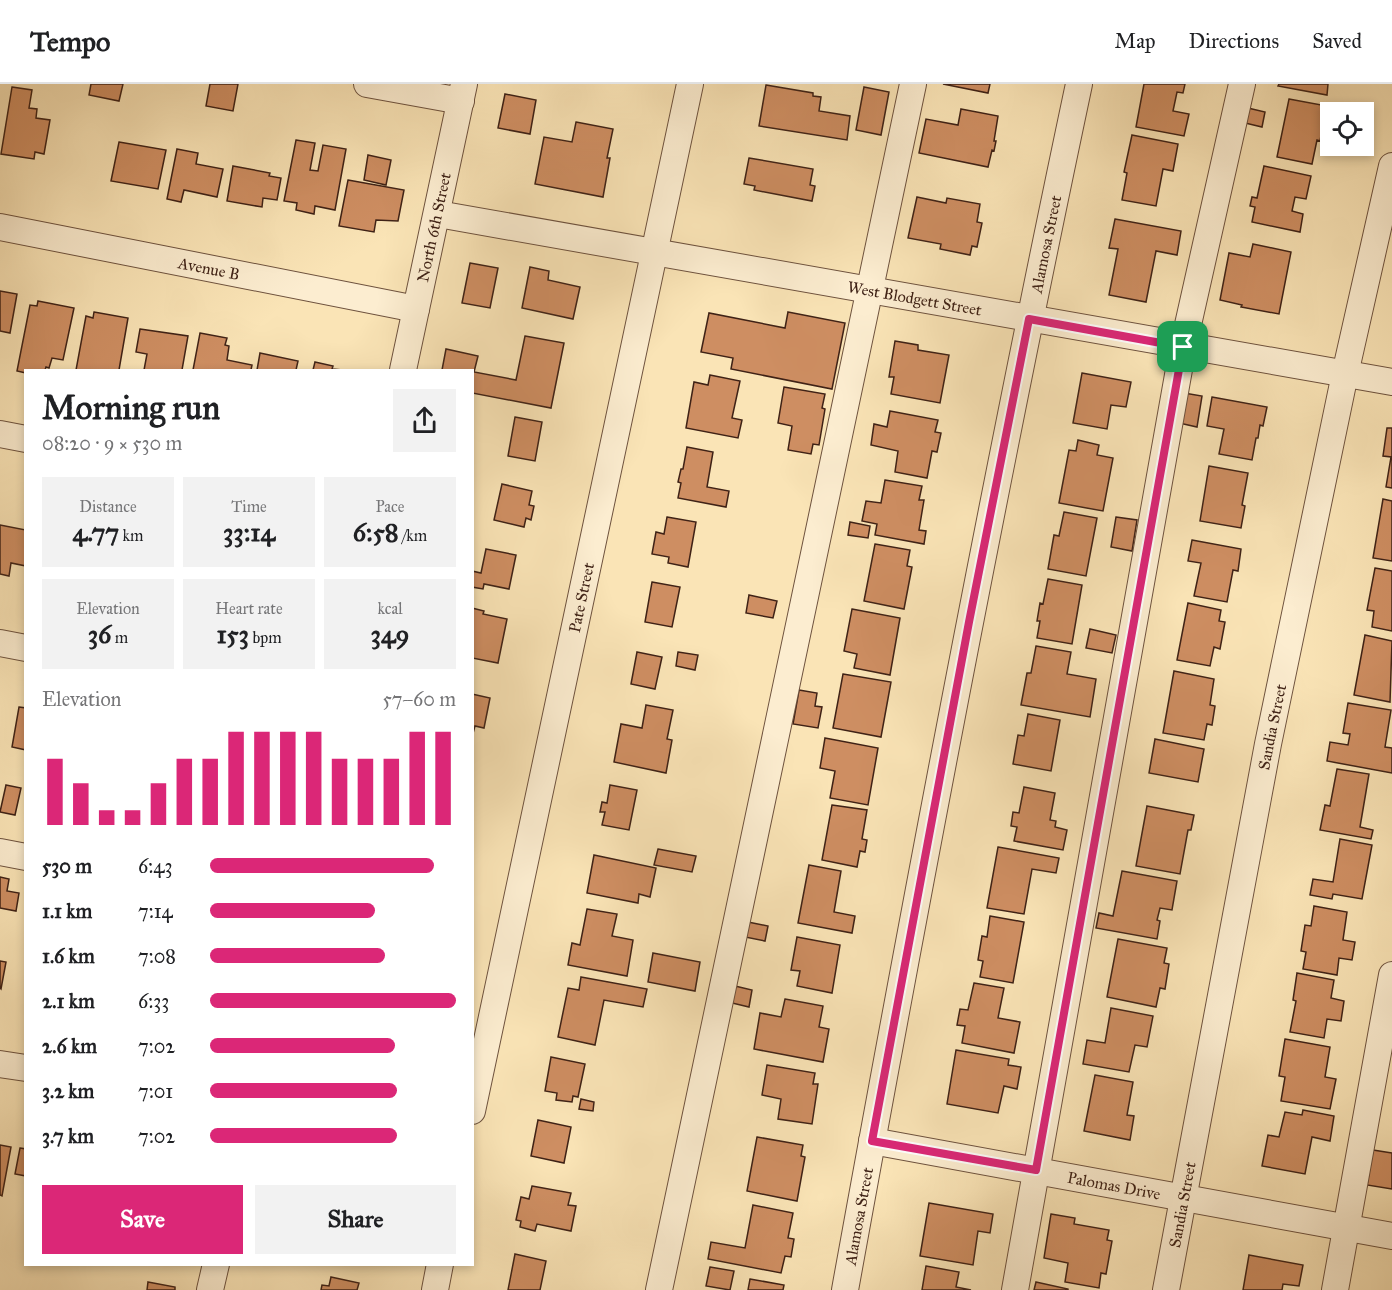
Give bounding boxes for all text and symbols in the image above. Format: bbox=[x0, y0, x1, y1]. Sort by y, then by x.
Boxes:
text: Tempo bbox=[30, 24, 110, 59]
text: Map bbox=[1115, 28, 1156, 54]
text: Directions bbox=[1189, 28, 1279, 54]
text: Saved bbox=[1312, 28, 1362, 54]
map controls bbox=[1320, 102, 1374, 156]
button: locate bbox=[1320, 102, 1374, 156]
street label: North 6th Street bbox=[413, 170, 454, 284]
street label: Alamosa Street bbox=[1026, 193, 1065, 296]
street label: Avenue B bbox=[176, 253, 241, 284]
street label: West Blodgett Street bbox=[846, 277, 984, 319]
pin bbox=[1157, 321, 1208, 372]
icon: arrive bbox=[1166, 330, 1199, 363]
text: Morning run bbox=[42, 388, 220, 428]
button: share bbox=[393, 389, 456, 452]
text: 08:20 · 9 × 530 m bbox=[42, 431, 182, 455]
text: Distance bbox=[79, 497, 137, 516]
text: Time bbox=[231, 497, 267, 516]
text: Pace bbox=[375, 497, 405, 516]
text: 4.77 bbox=[72, 516, 119, 548]
text: 33:14 bbox=[223, 516, 275, 548]
text: 6:58 bbox=[353, 516, 399, 548]
text: km bbox=[119, 526, 144, 545]
text: /km bbox=[399, 526, 427, 545]
street label: Pate Street bbox=[564, 560, 598, 634]
text: Elevation bbox=[76, 599, 140, 618]
text: Heart rate bbox=[215, 599, 283, 618]
text: kcal bbox=[377, 599, 403, 618]
text: 36 bbox=[88, 618, 111, 650]
text: 153 bbox=[216, 618, 249, 650]
text: 349 bbox=[371, 618, 409, 650]
text: m bbox=[111, 628, 128, 647]
text: bpm bbox=[249, 628, 282, 647]
street label: Sandia Street bbox=[1254, 682, 1290, 771]
text: Elevation bbox=[42, 687, 121, 711]
text: 57–60 m bbox=[383, 687, 456, 711]
text: 530 m bbox=[42, 854, 92, 878]
text: 6:43 bbox=[138, 854, 172, 878]
text: 1.1 km bbox=[42, 899, 92, 923]
text: 7:14 bbox=[138, 899, 173, 923]
text: 1.6 km bbox=[42, 944, 95, 968]
text: 7:08 bbox=[138, 944, 176, 968]
text: 2.1 km bbox=[42, 989, 95, 1013]
text: 6:33 bbox=[138, 989, 169, 1013]
text: 2.6 km bbox=[42, 1034, 97, 1058]
text: 7:02 bbox=[138, 1034, 175, 1058]
text: 3.2 km bbox=[42, 1079, 94, 1103]
text: 7:01 bbox=[138, 1079, 173, 1103]
text: 3.7 km bbox=[42, 1124, 94, 1148]
text: 7:02 bbox=[138, 1124, 175, 1148]
street label: Sandia Street bbox=[1165, 1160, 1199, 1249]
street label: Alamosa Street bbox=[840, 1165, 877, 1268]
street label: Palomas Drive bbox=[1066, 1167, 1163, 1203]
button: Save bbox=[42, 1185, 243, 1254]
button: Share bbox=[255, 1185, 456, 1254]

